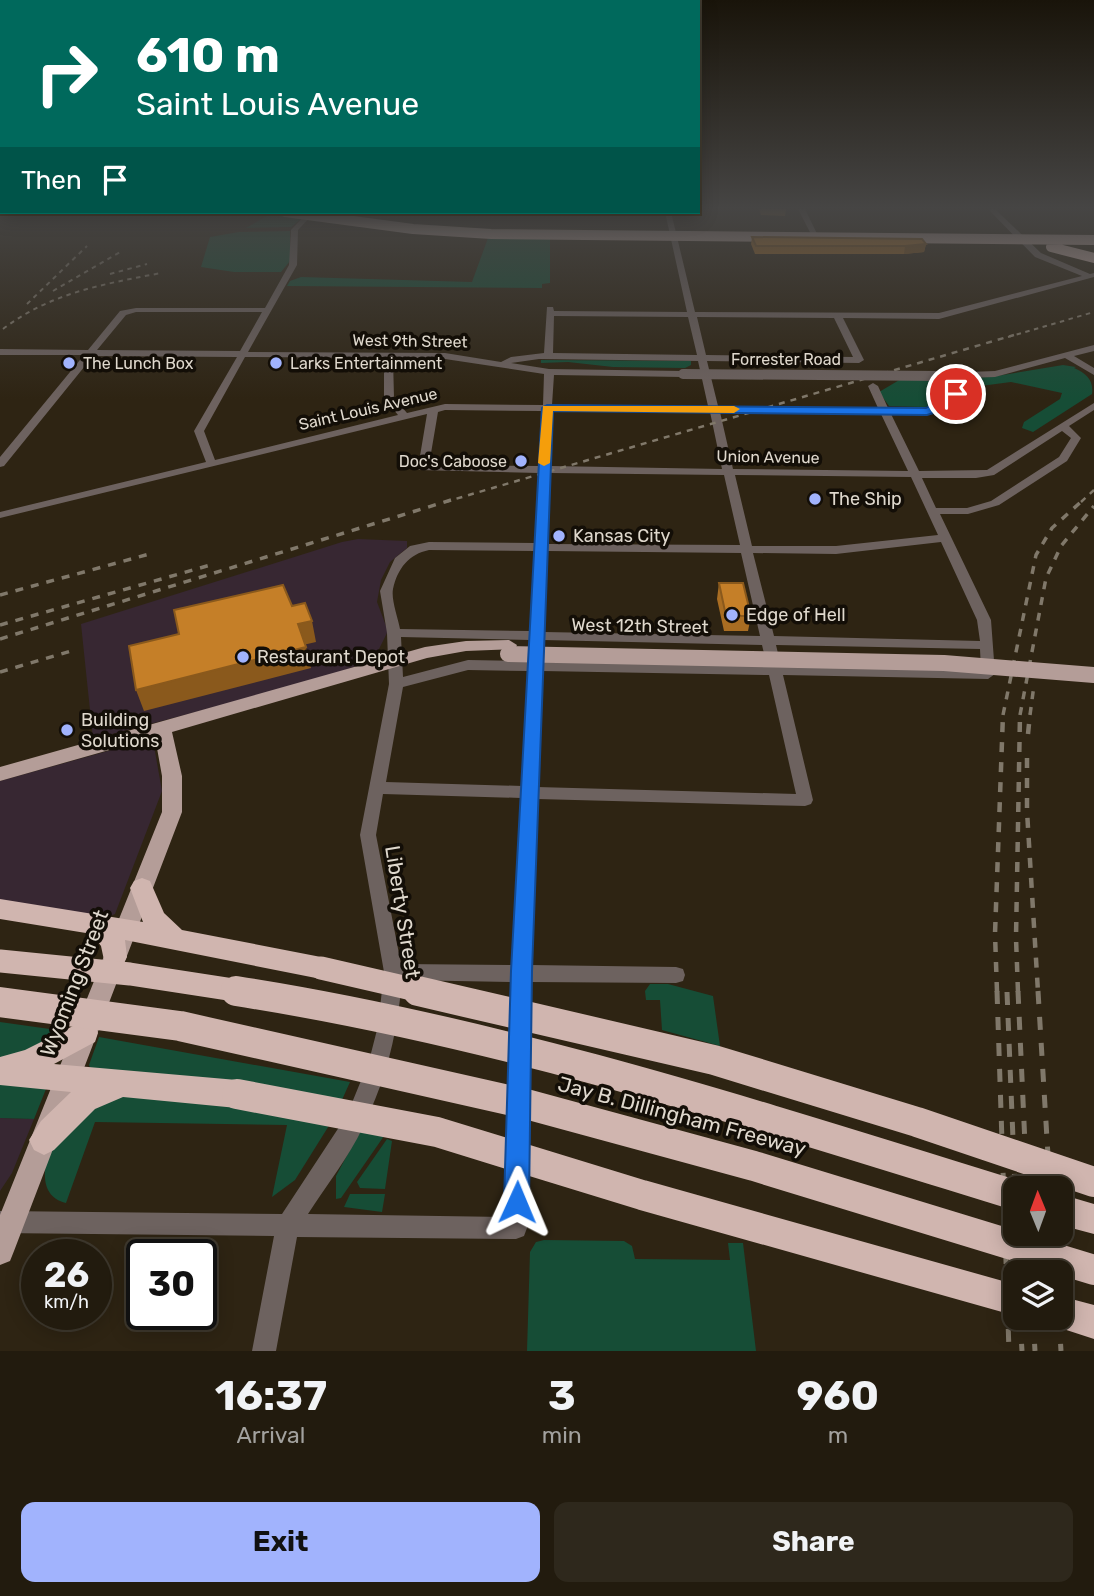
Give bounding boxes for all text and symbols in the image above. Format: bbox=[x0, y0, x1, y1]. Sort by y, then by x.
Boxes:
text: 610 m bbox=[136, 26, 280, 84]
icon: right bbox=[21, 28, 112, 119]
text: Saint Louis Avenue bbox=[136, 85, 419, 123]
icon: arrive bbox=[96, 161, 134, 199]
text: Then bbox=[21, 165, 82, 196]
street label: West 9th Street bbox=[352, 330, 468, 352]
street label: Forrester Road bbox=[731, 350, 841, 369]
place label: The Lunch Box bbox=[83, 354, 194, 373]
place label: Larks Entertainment bbox=[290, 354, 442, 373]
marker: The Lunch Box bbox=[61, 355, 77, 371]
marker: Larks Entertainment bbox=[268, 355, 284, 371]
pin bbox=[926, 364, 986, 424]
icon: arrive bbox=[937, 375, 975, 413]
street label: Saint Louis Avenue bbox=[297, 384, 439, 434]
street label: Union Avenue bbox=[716, 447, 820, 467]
place label: Doc's Caboose bbox=[399, 452, 507, 471]
marker: Doc's Caboose bbox=[513, 453, 529, 469]
place label: The Ship bbox=[829, 488, 902, 510]
marker: The Ship bbox=[807, 491, 823, 507]
place label: Kansas City bbox=[573, 525, 671, 547]
marker: Kansas City bbox=[551, 528, 567, 544]
place label: Edge of Hell bbox=[746, 604, 846, 626]
marker: Edge of Hell bbox=[724, 607, 740, 623]
street label: West 12th Street bbox=[571, 614, 709, 638]
place label: Restaurant Depot bbox=[257, 646, 405, 668]
marker: Restaurant Depot bbox=[235, 649, 251, 665]
place label: Building Solutions bbox=[81, 709, 160, 752]
marker: Building Solutions bbox=[59, 722, 75, 738]
street label: Liberty Street bbox=[380, 844, 426, 980]
street label: Wyoming Street bbox=[35, 906, 113, 1060]
street label: Jay B. Dillingham Freeway bbox=[555, 1071, 809, 1161]
position arrow bbox=[480, 1165, 554, 1239]
north arrow bbox=[1003, 1176, 1073, 1246]
map controls bbox=[1003, 1176, 1073, 1330]
speed limit sign: 30 bbox=[126, 1239, 217, 1330]
text: 26 bbox=[44, 1254, 89, 1296]
button: layers bbox=[1003, 1260, 1073, 1330]
text: km/h bbox=[44, 1291, 89, 1313]
text: 16:37 bbox=[215, 1371, 327, 1421]
text: 3 bbox=[548, 1371, 576, 1421]
text: 960 bbox=[797, 1371, 879, 1421]
text: Arrival bbox=[236, 1421, 305, 1449]
text: min bbox=[542, 1421, 582, 1449]
text: m bbox=[828, 1421, 848, 1449]
button: Exit bbox=[21, 1502, 540, 1582]
button: Share bbox=[554, 1502, 1073, 1582]

